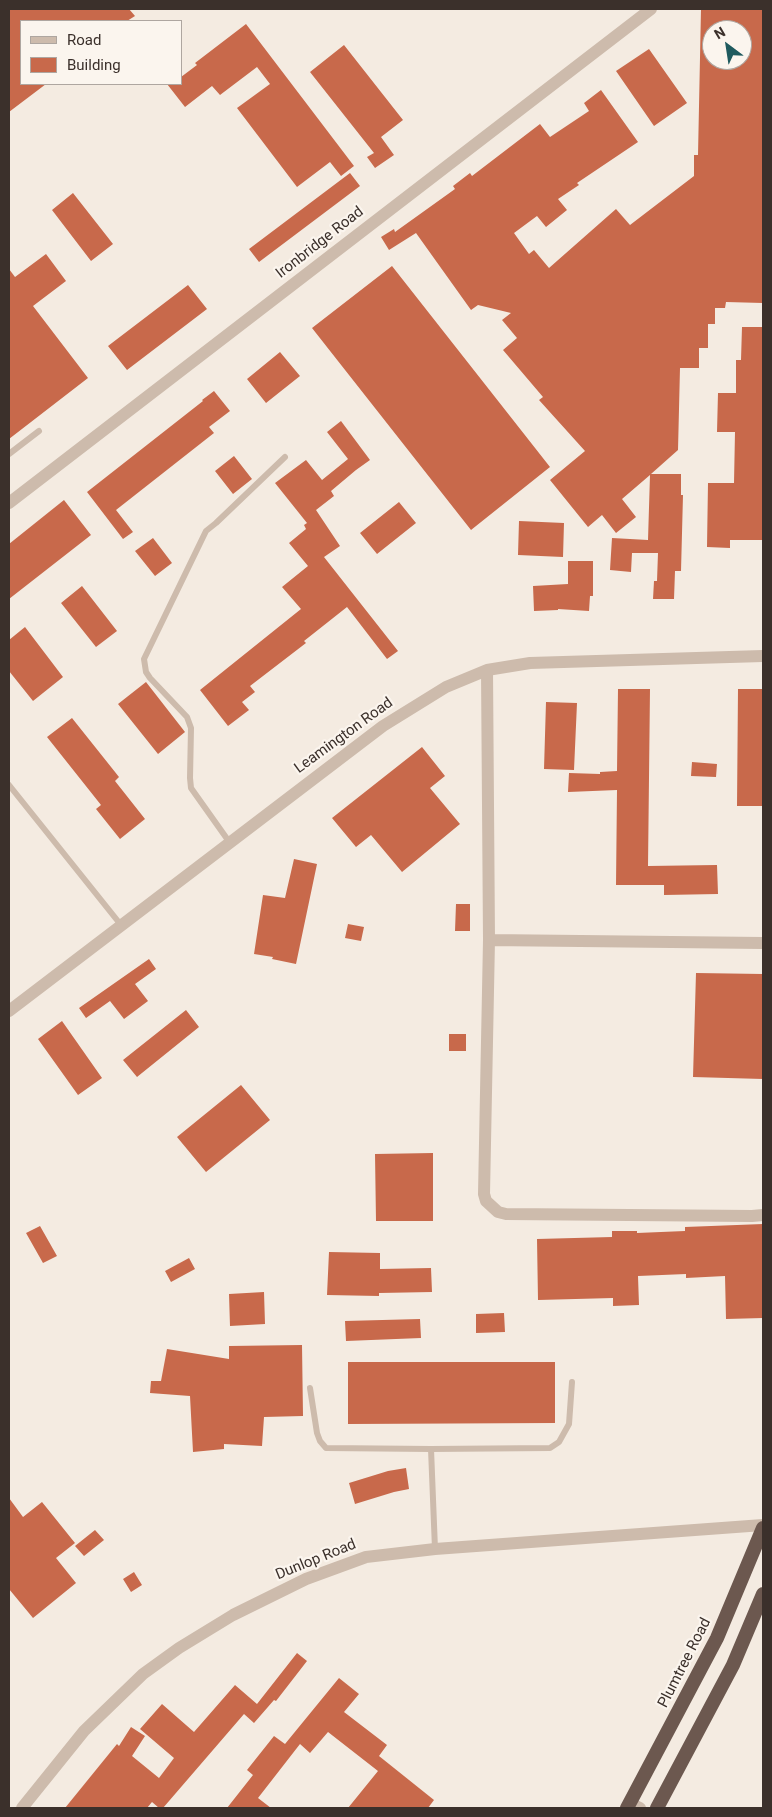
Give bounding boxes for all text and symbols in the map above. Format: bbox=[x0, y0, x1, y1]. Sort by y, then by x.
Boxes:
legend bbox=[20, 20, 182, 85]
north arrow bbox=[702, 20, 752, 70]
text: N bbox=[711, 24, 728, 42]
text: Road bbox=[67, 31, 101, 49]
text: Building bbox=[67, 56, 121, 74]
street label: Ironbridge Road bbox=[273, 203, 367, 283]
street label: Leamington Road bbox=[291, 694, 397, 778]
street label: Dunlop Road bbox=[273, 1536, 359, 1584]
street label: Plumtree Road bbox=[655, 1615, 715, 1711]

